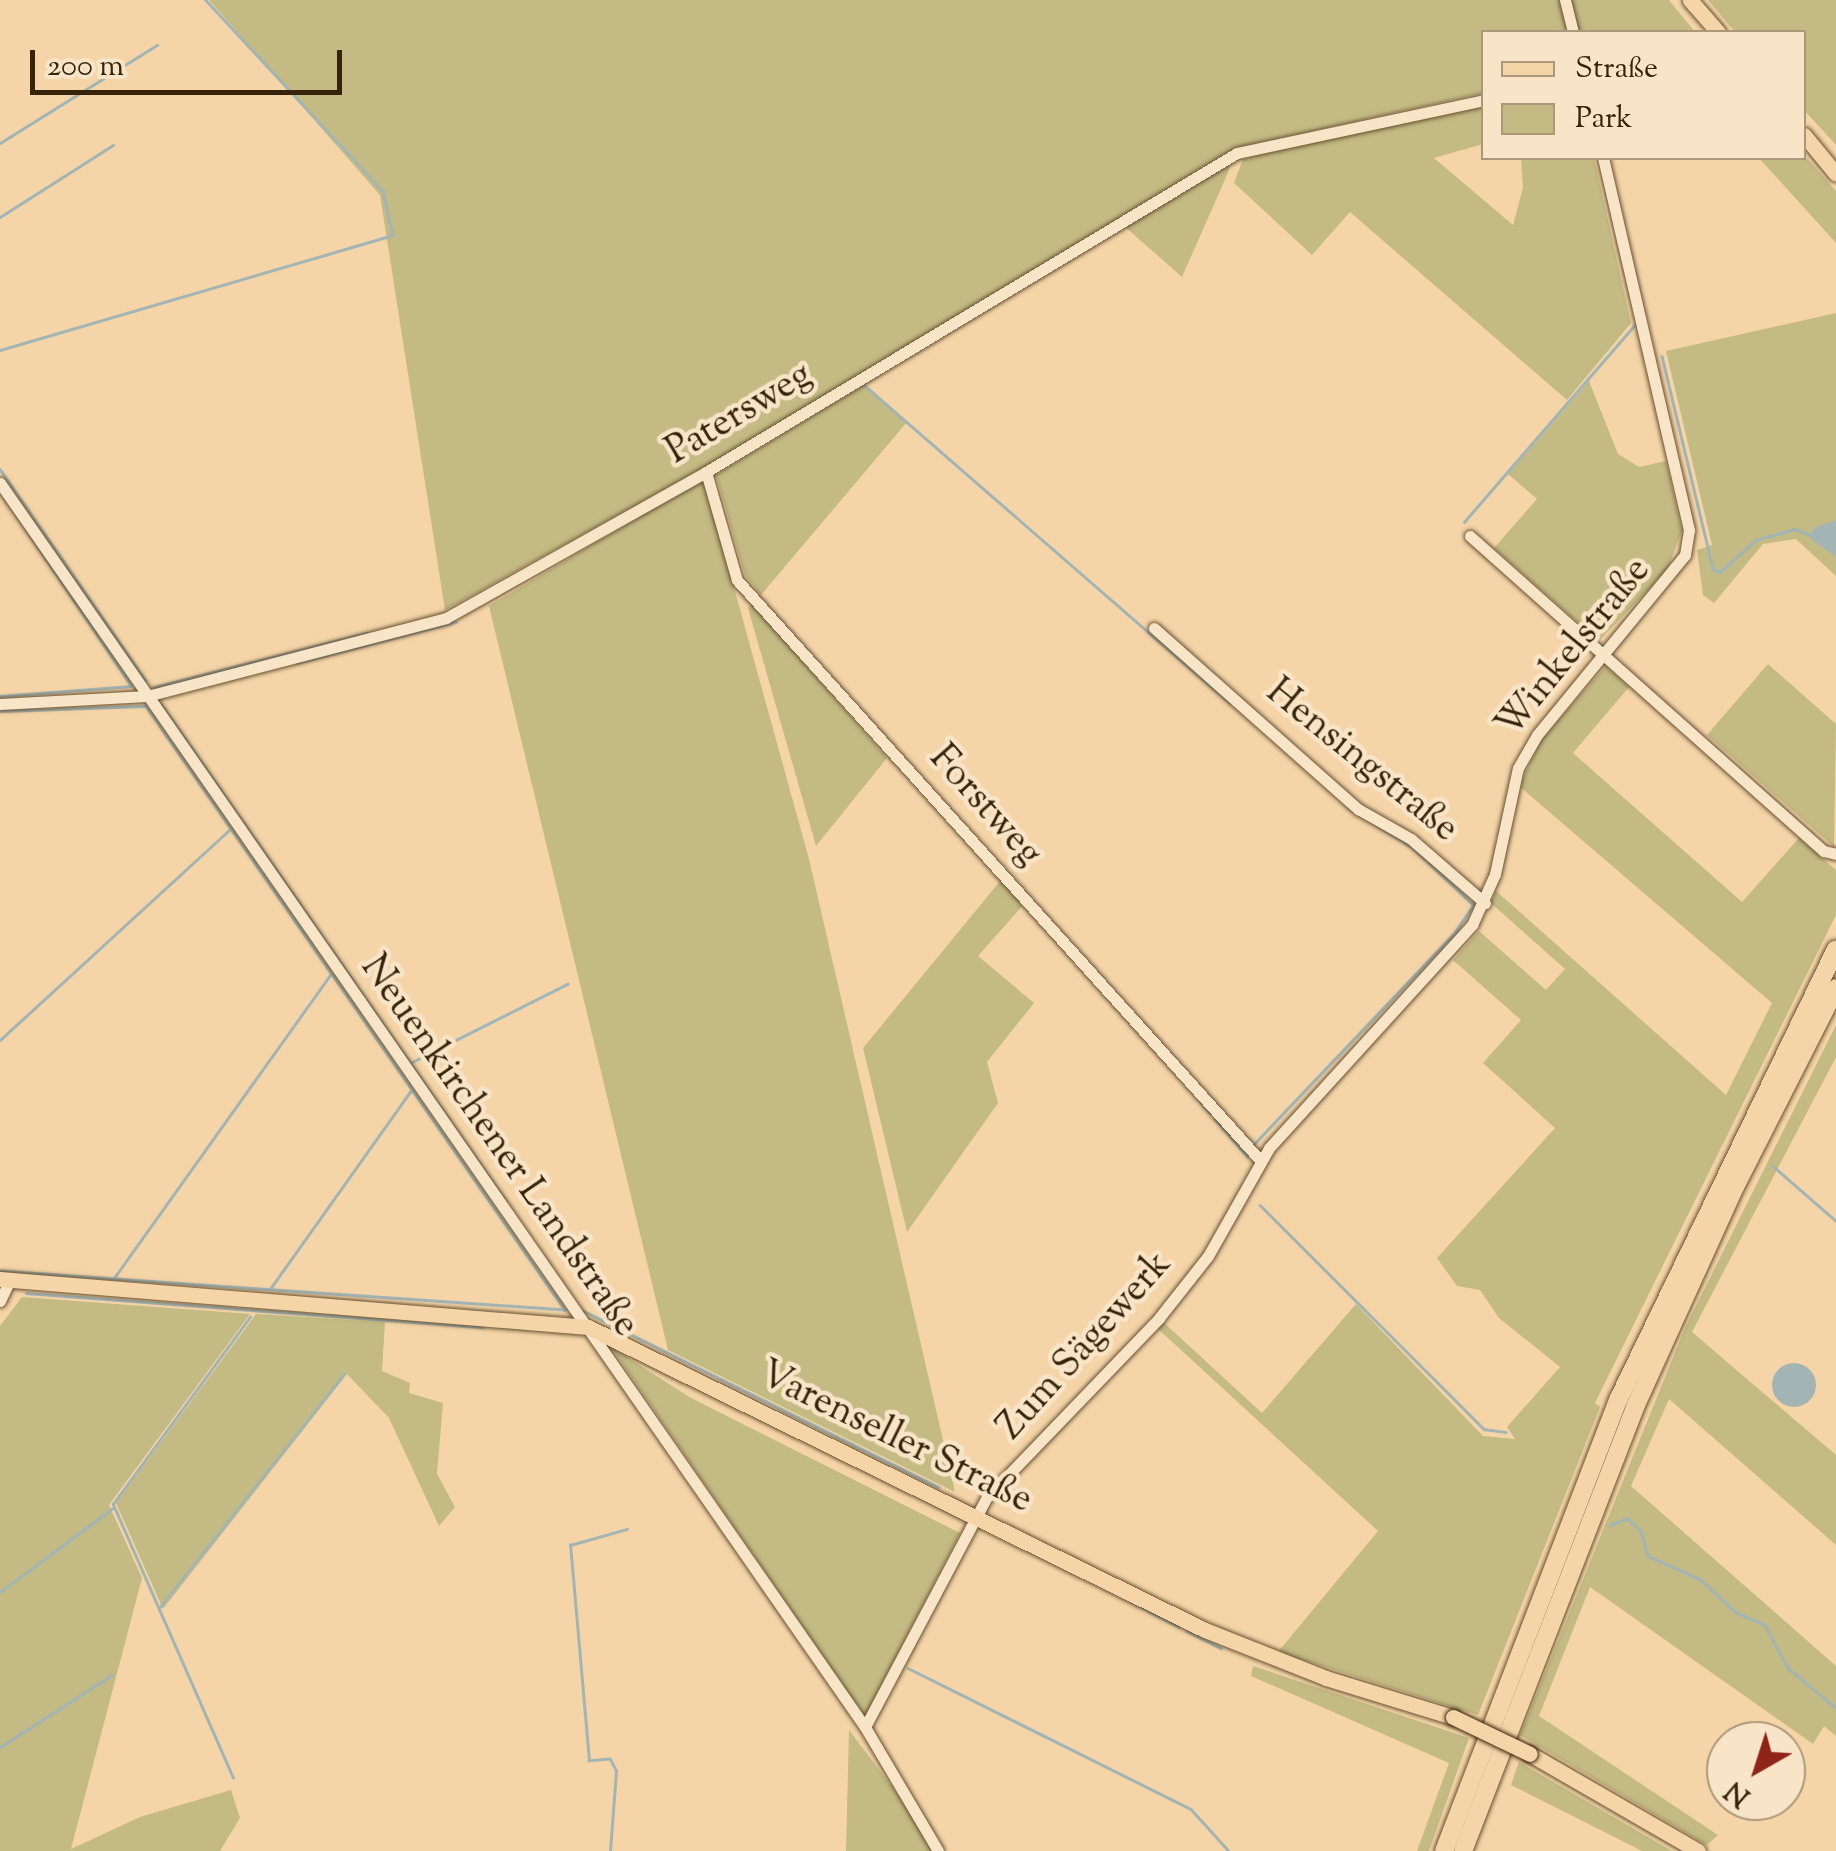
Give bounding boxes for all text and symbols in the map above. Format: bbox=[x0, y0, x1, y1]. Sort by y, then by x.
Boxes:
scale bar bbox=[35, 30, 348, 92]
legend bbox=[1481, 30, 1806, 160]
text: 200 m bbox=[47, 46, 124, 89]
text: Straße bbox=[1575, 48, 1658, 91]
text: Park bbox=[1575, 98, 1632, 141]
street label: Patersweg bbox=[659, 354, 821, 476]
street label: Winkelstraße bbox=[1488, 550, 1662, 748]
street label: Hensingstraße bbox=[1256, 671, 1466, 853]
street label: Forstweg bbox=[918, 737, 1050, 877]
street label: Neuenkirchener Landstraße bbox=[349, 947, 647, 1347]
street label: Zum Sägewerk bbox=[990, 1243, 1182, 1451]
street label: Varenseller Straße bbox=[751, 1353, 1039, 1525]
north arrow bbox=[1706, 1721, 1806, 1821]
text: N bbox=[1717, 1770, 1760, 1815]

